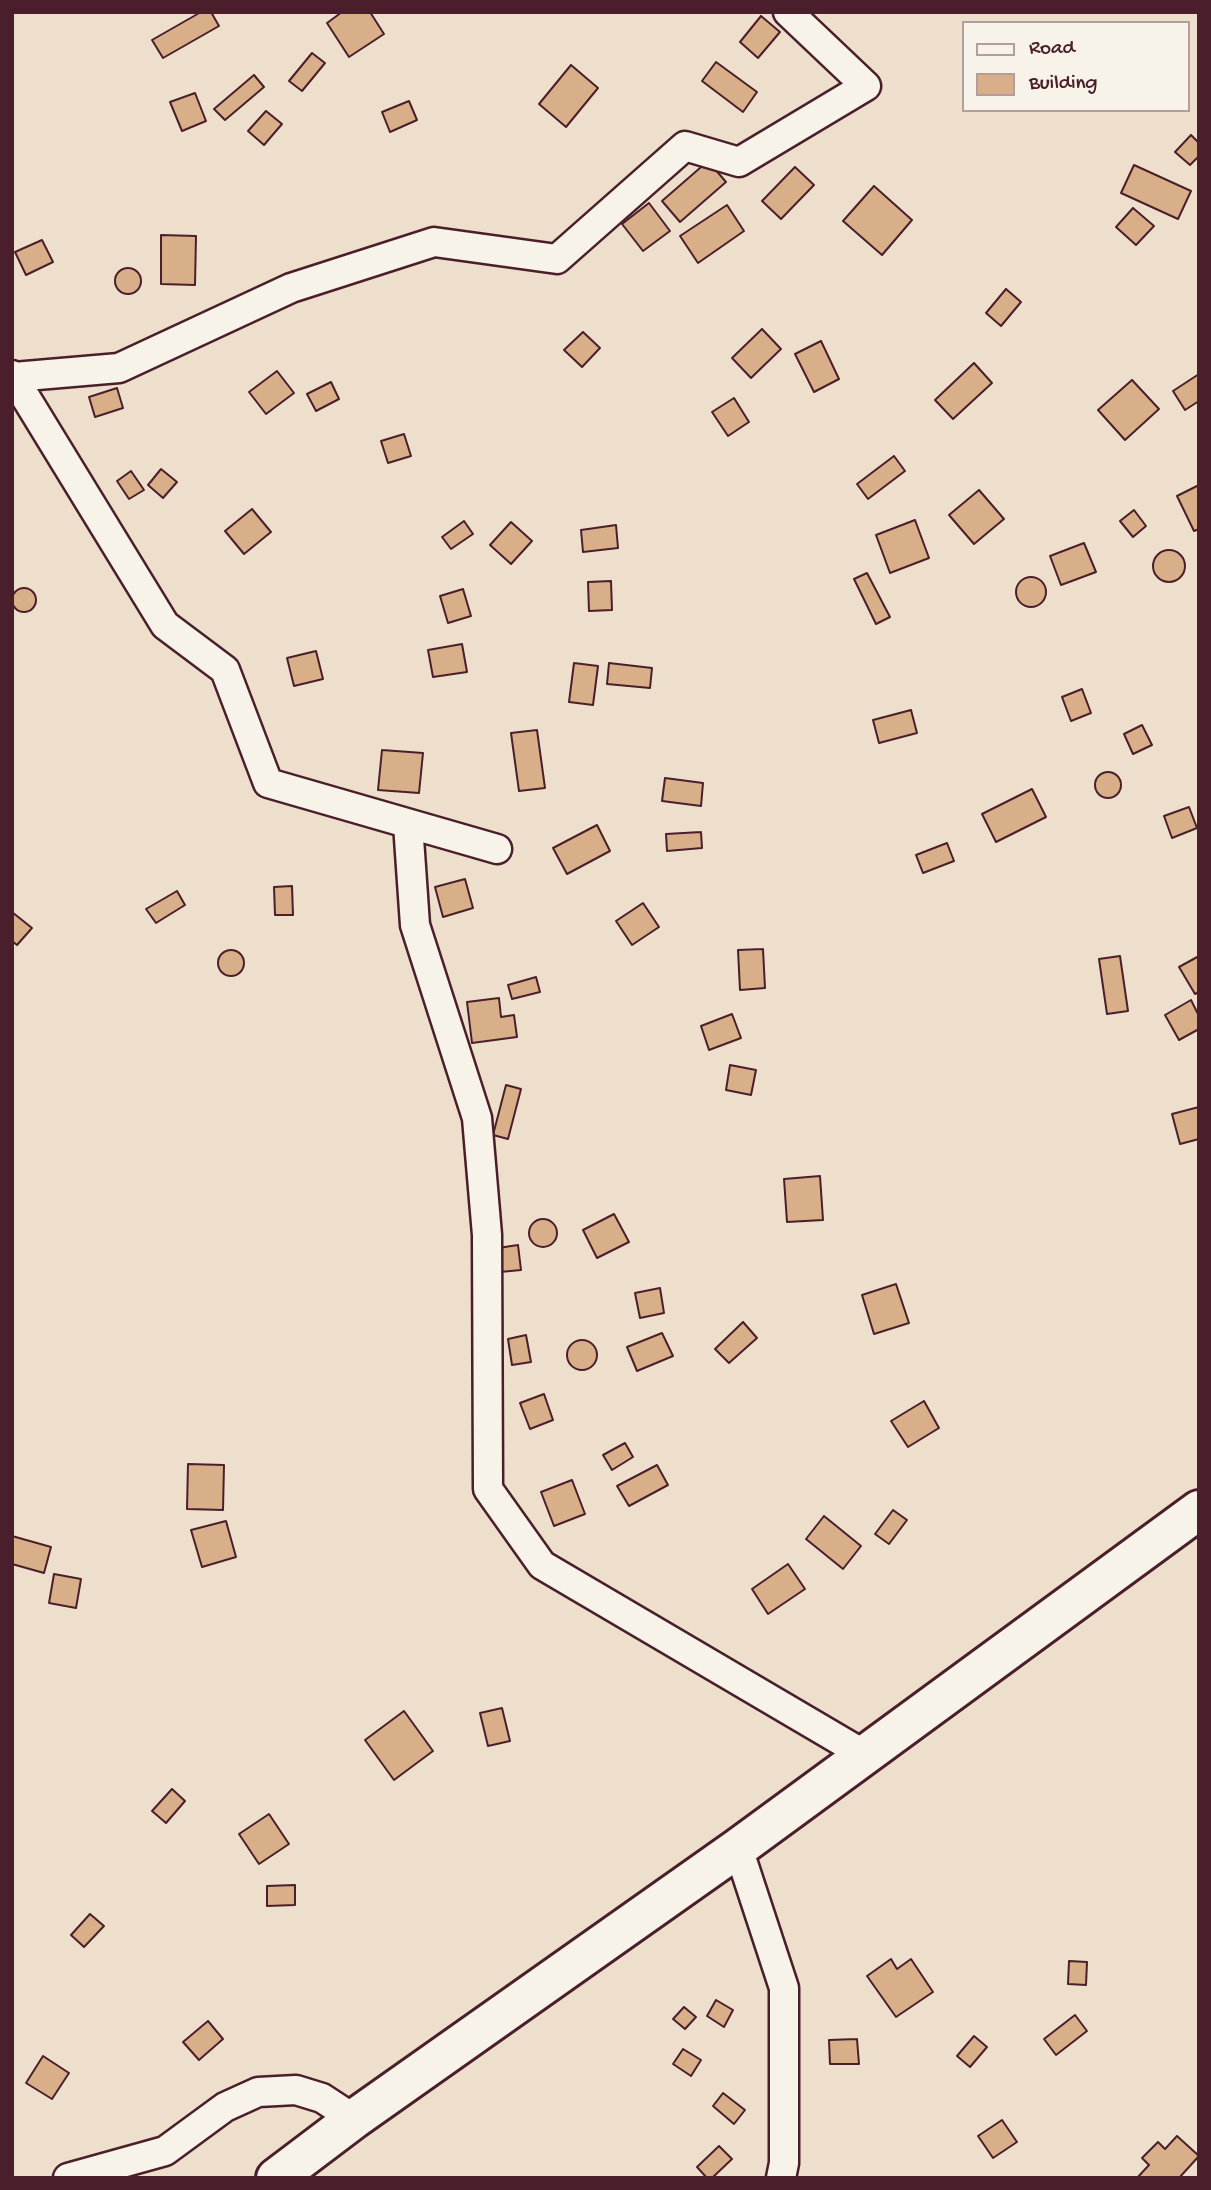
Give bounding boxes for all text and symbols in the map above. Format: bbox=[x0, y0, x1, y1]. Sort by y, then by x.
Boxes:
legend bbox=[962, 21, 1190, 112]
text: Road bbox=[1029, 37, 1075, 62]
text: Building bbox=[1029, 72, 1098, 97]

